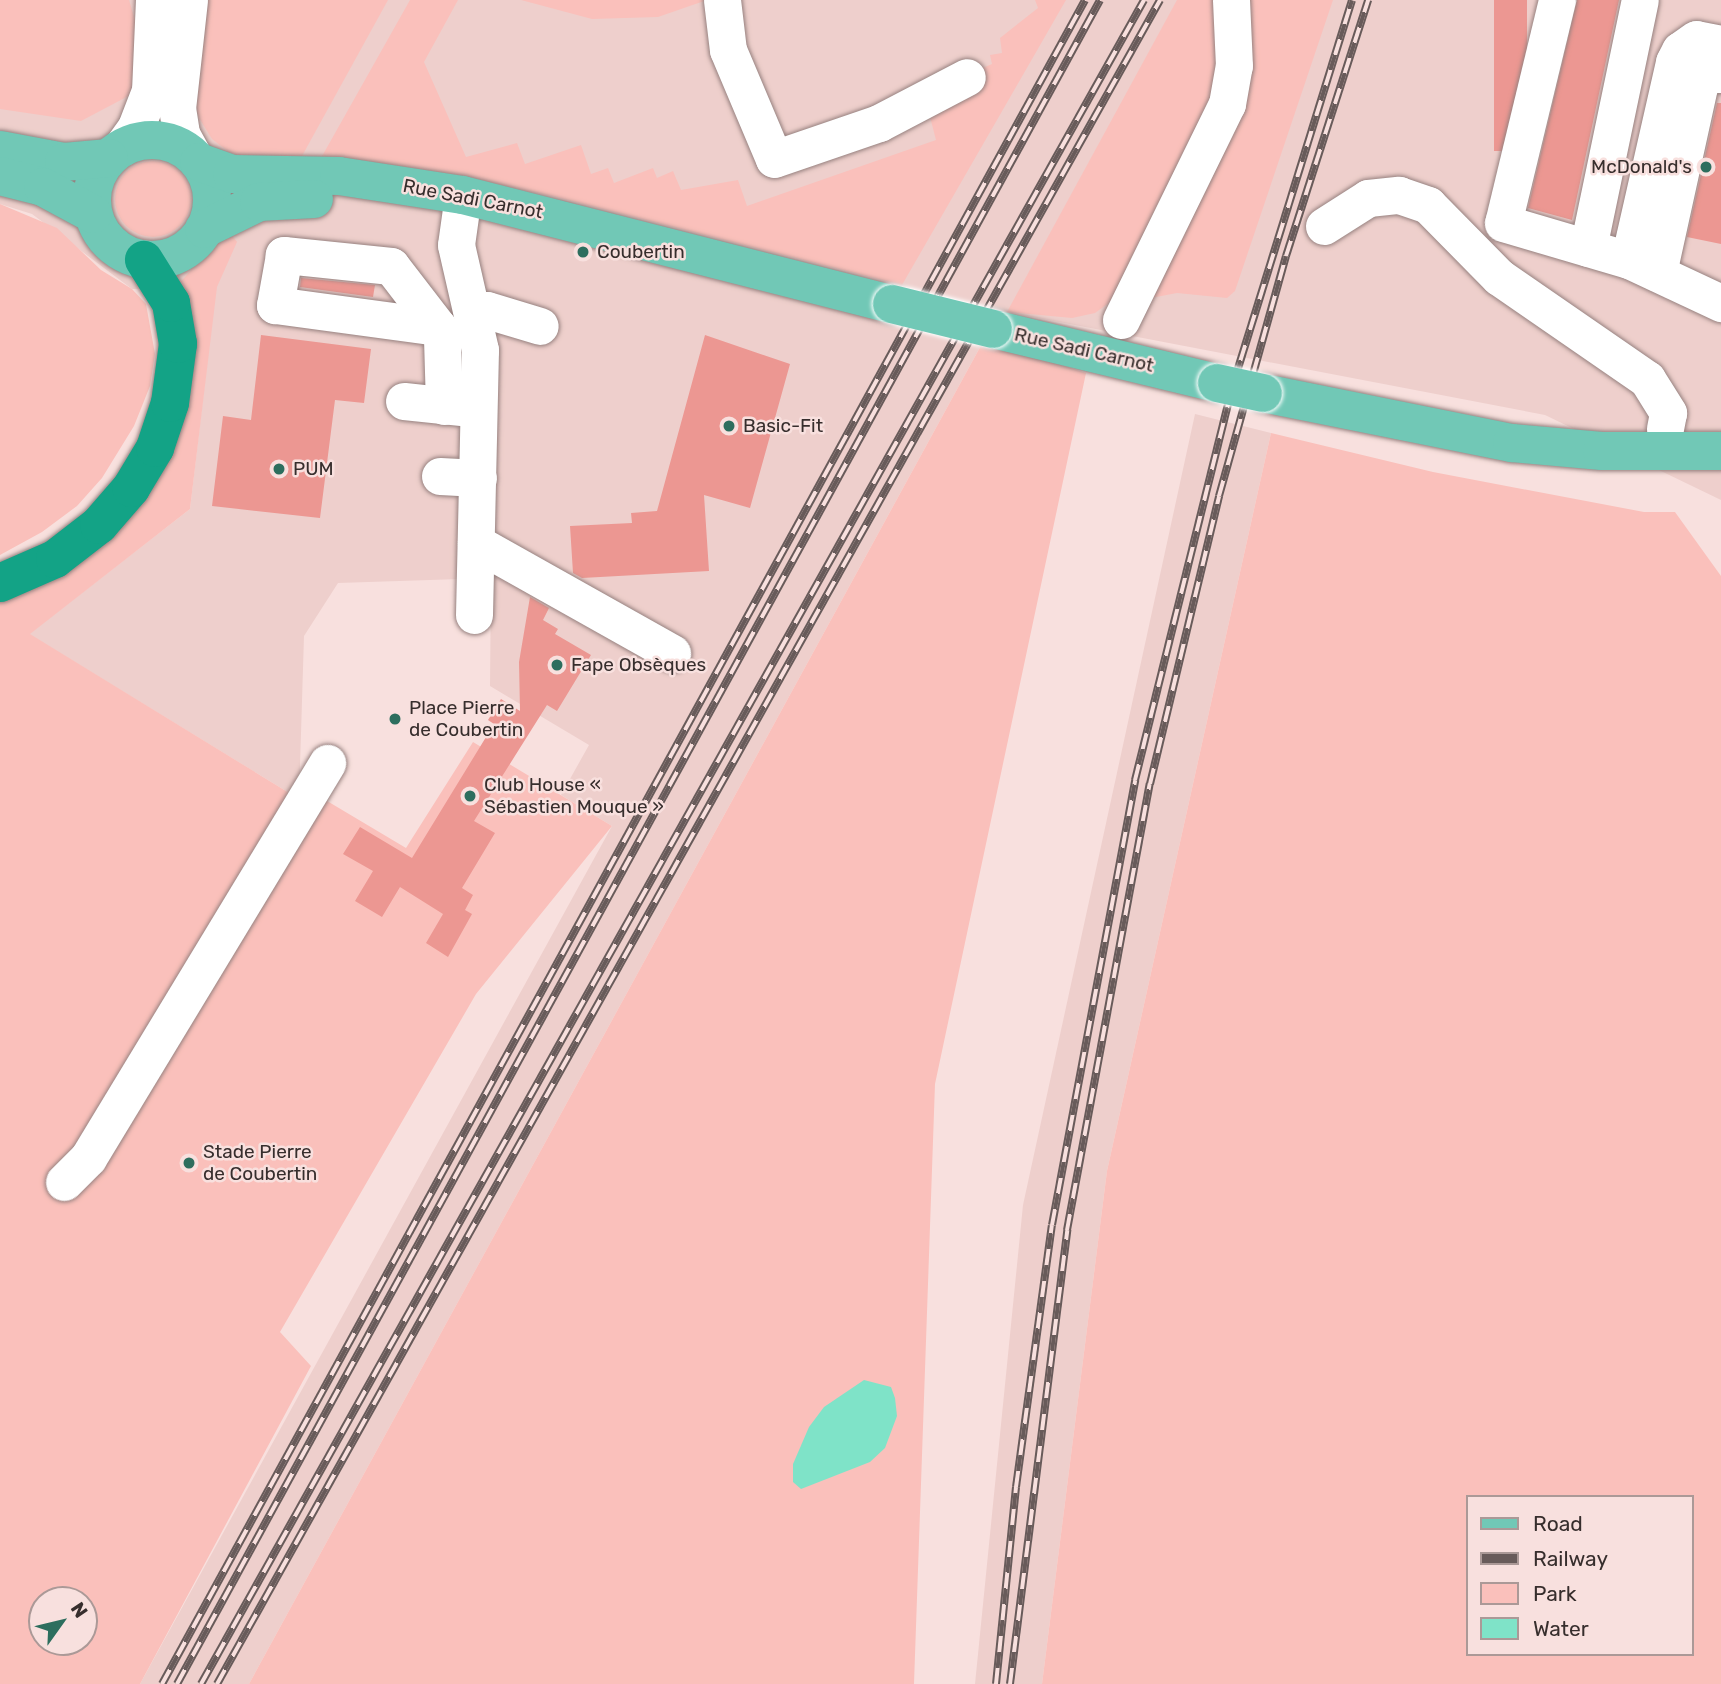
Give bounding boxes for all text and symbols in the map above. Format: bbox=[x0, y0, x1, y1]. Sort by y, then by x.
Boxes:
place label: McDonald's bbox=[1591, 156, 1692, 178]
marker: McDonald's bbox=[1698, 159, 1714, 175]
street label: Rue Sadi Carnot bbox=[401, 174, 545, 224]
place label: Coubertin bbox=[597, 241, 685, 263]
marker: Coubertin bbox=[575, 244, 591, 260]
street label: Rue Sadi Carnot bbox=[1012, 323, 1156, 377]
place label: Basic-Fit bbox=[743, 415, 823, 437]
marker: Basic-Fit bbox=[721, 418, 737, 434]
place label: PUM bbox=[293, 458, 334, 480]
marker: PUM bbox=[271, 461, 287, 477]
place label: Fape Obsèques bbox=[571, 654, 706, 676]
marker: Fape Obsèques bbox=[549, 657, 565, 673]
place label: Place Pierre de Coubertin bbox=[409, 697, 523, 741]
marker: Place Pierre de Coubertin bbox=[387, 711, 403, 727]
place label: Club House « Sébastien Mouque » bbox=[484, 774, 664, 818]
marker: Club House « Sébastien Mouque » bbox=[462, 788, 478, 804]
place label: Stade Pierre de Coubertin bbox=[203, 1141, 317, 1185]
marker: Stade Pierre de Coubertin bbox=[181, 1155, 197, 1171]
legend bbox=[1466, 1495, 1693, 1656]
text: Road bbox=[1533, 1511, 1583, 1536]
text: Railway bbox=[1533, 1546, 1608, 1571]
text: Park bbox=[1533, 1581, 1577, 1606]
north arrow bbox=[28, 1586, 98, 1656]
text: N bbox=[66, 1598, 93, 1622]
text: Water bbox=[1533, 1616, 1589, 1641]

